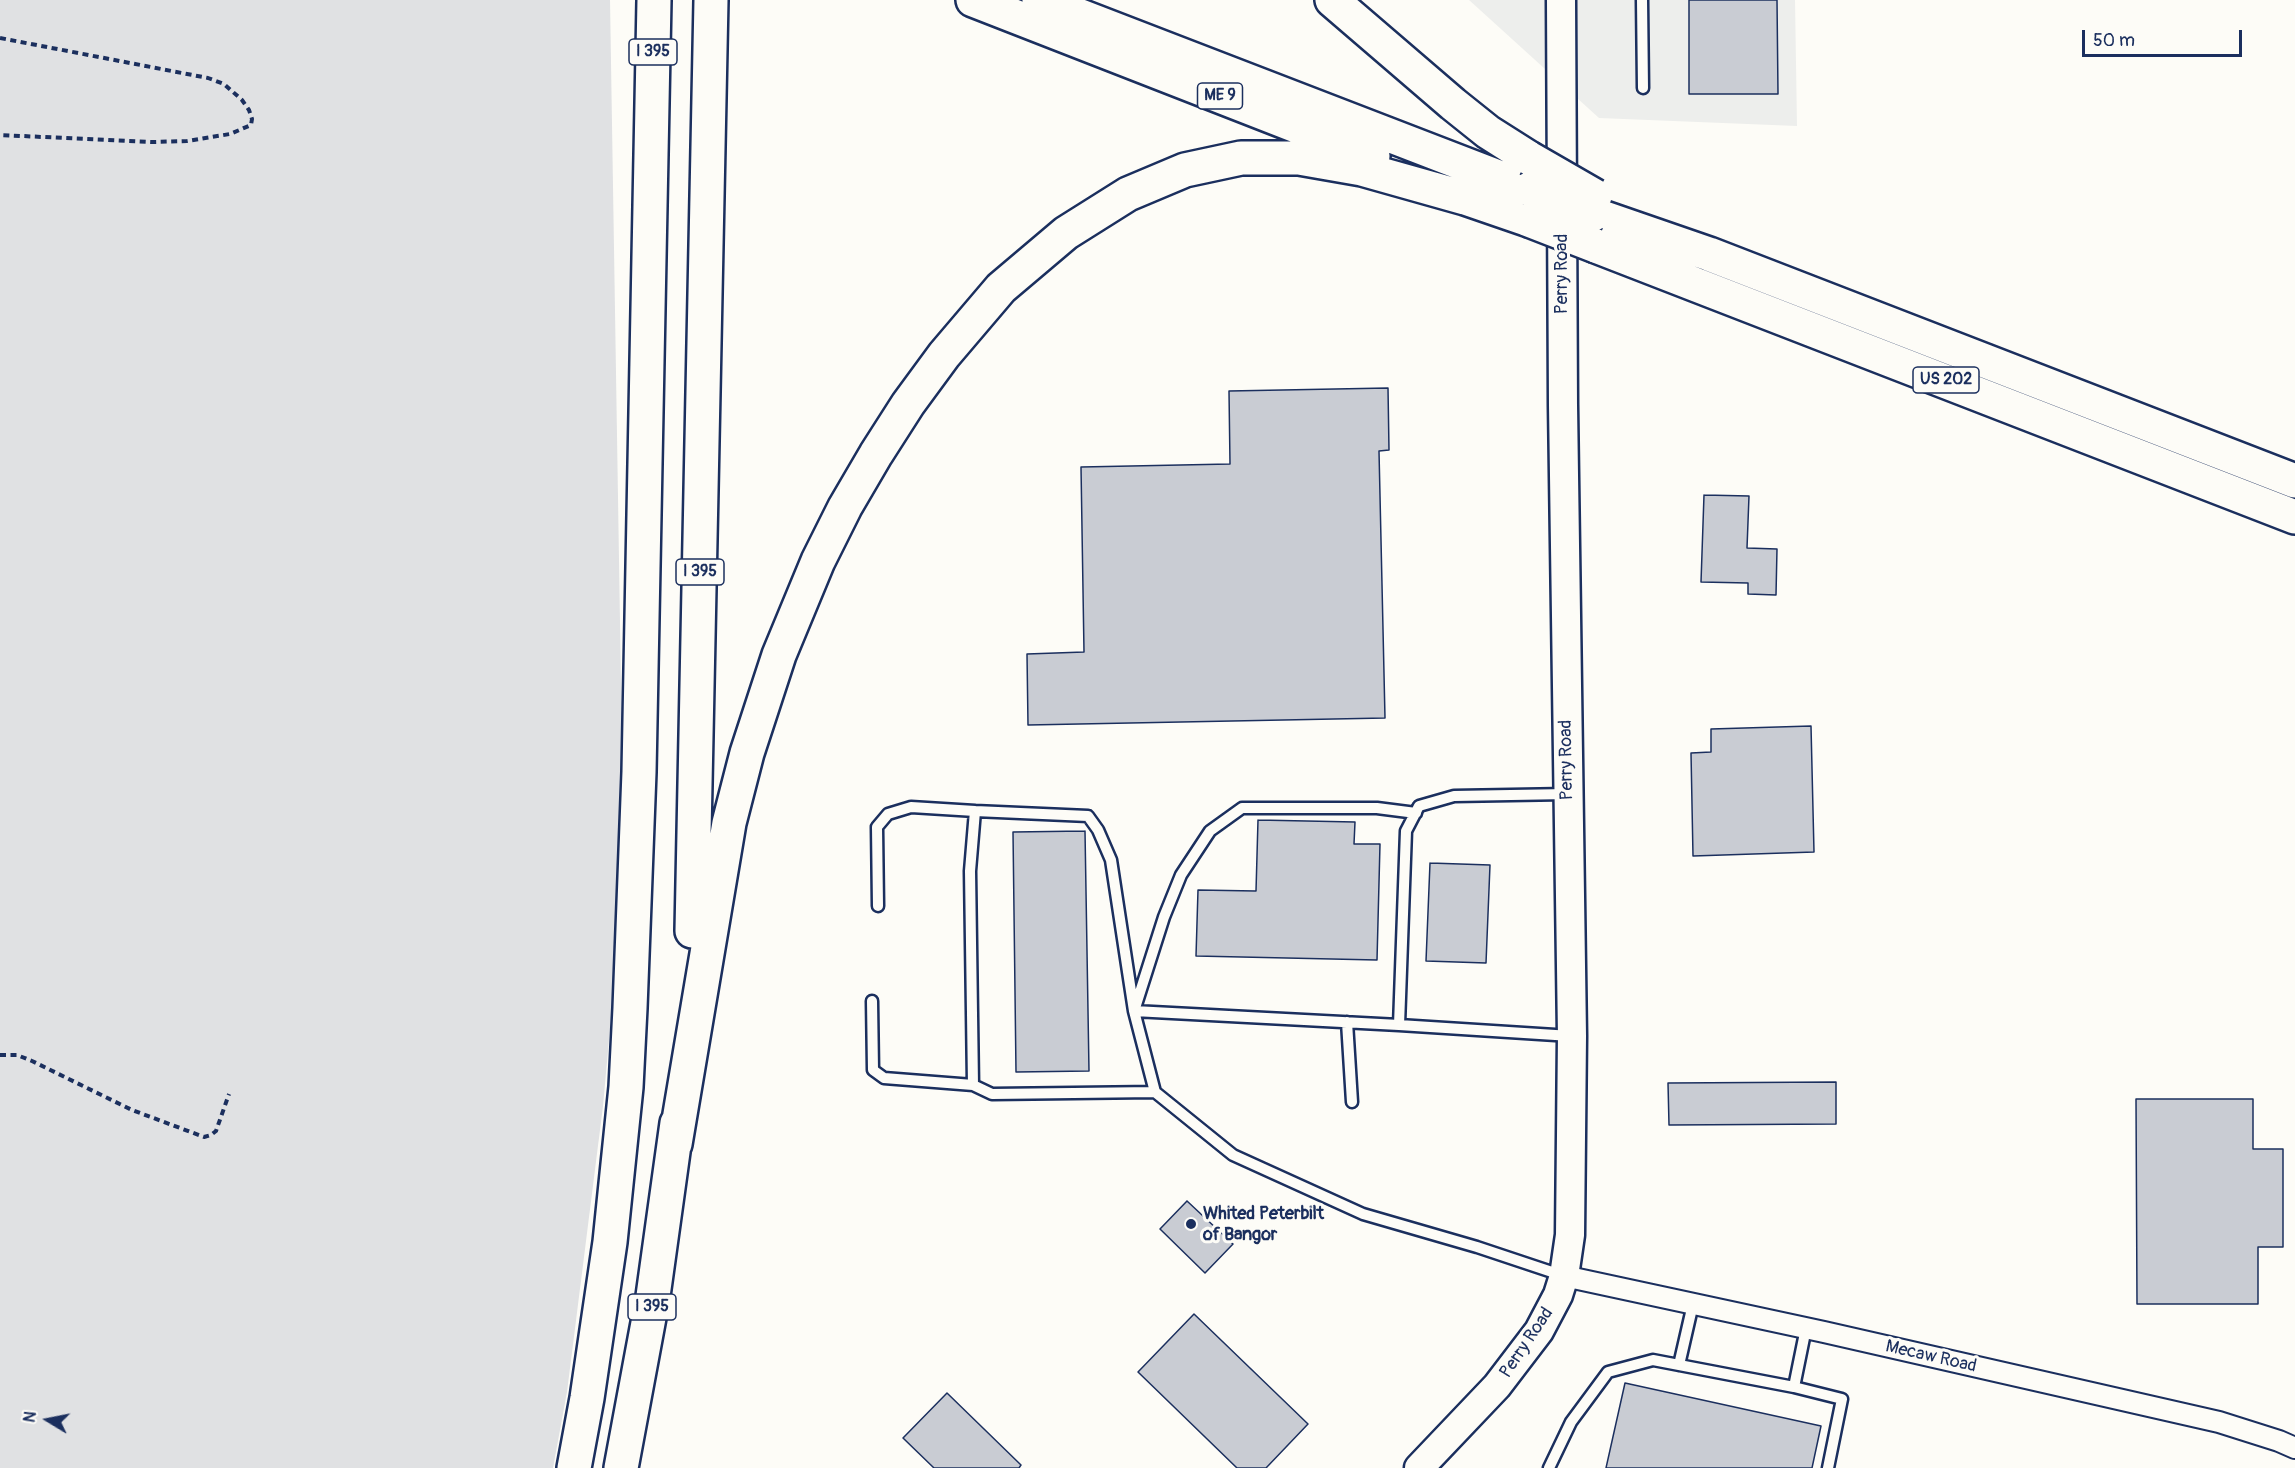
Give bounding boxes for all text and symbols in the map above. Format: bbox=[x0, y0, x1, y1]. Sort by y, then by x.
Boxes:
scale bar bbox=[2085, 18, 2246, 56]
text: 50 m bbox=[2093, 29, 2135, 52]
road number: I 395 bbox=[629, 39, 677, 65]
road number: ME 9 bbox=[1198, 83, 1242, 109]
street label: Perry Road bbox=[1551, 234, 1573, 314]
road number: US 202 bbox=[1913, 367, 1979, 393]
road number: I 395 bbox=[676, 559, 724, 585]
street label: Perry Road bbox=[1555, 720, 1579, 800]
place label: Whited Peterbilt of Bangor bbox=[1203, 1203, 1324, 1246]
marker: Whited Peterbilt of Bangor bbox=[1184, 1217, 1198, 1231]
road number: I 395 bbox=[628, 1294, 676, 1320]
street label: Perry Road bbox=[1496, 1304, 1558, 1382]
street label: Mecaw Road bbox=[1883, 1336, 1979, 1378]
north arrow bbox=[18, 1390, 78, 1450]
text: N bbox=[19, 1410, 41, 1424]

